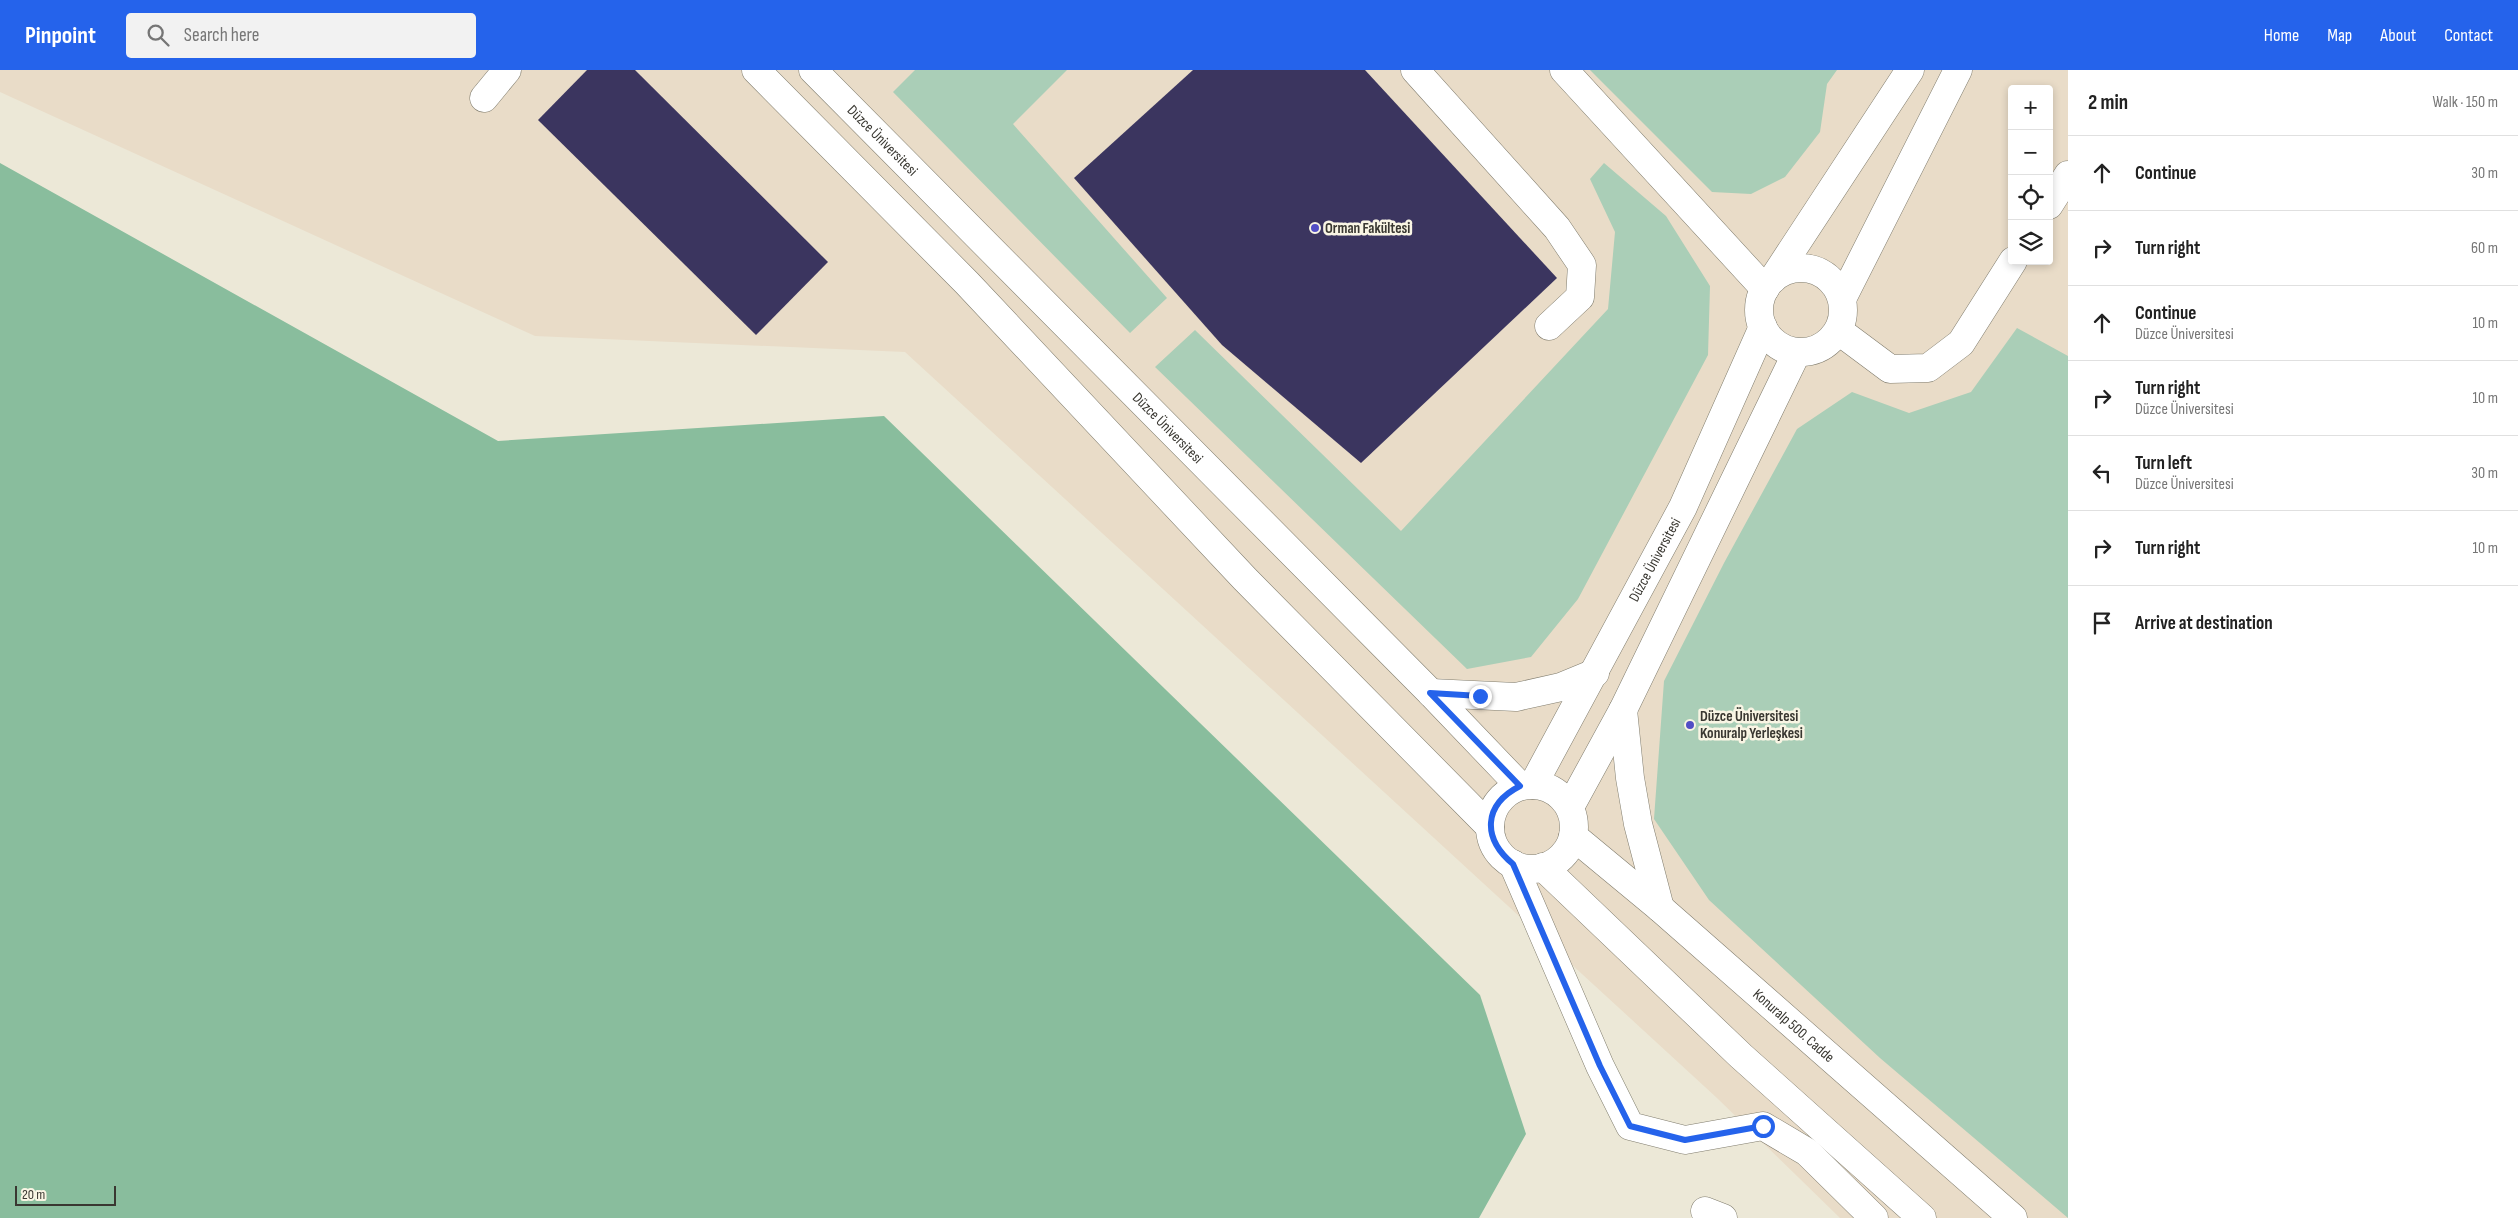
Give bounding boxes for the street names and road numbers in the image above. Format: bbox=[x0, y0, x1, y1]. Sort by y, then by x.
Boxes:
street label: Düzce Üniversitesi bbox=[843, 101, 922, 180]
street label: Düzce Üniversitesi bbox=[1128, 389, 1207, 468]
street label: Düzce Üniversitesi bbox=[1625, 515, 1685, 605]
street label: Konuralp 500. Cadde bbox=[1749, 985, 1838, 1067]

